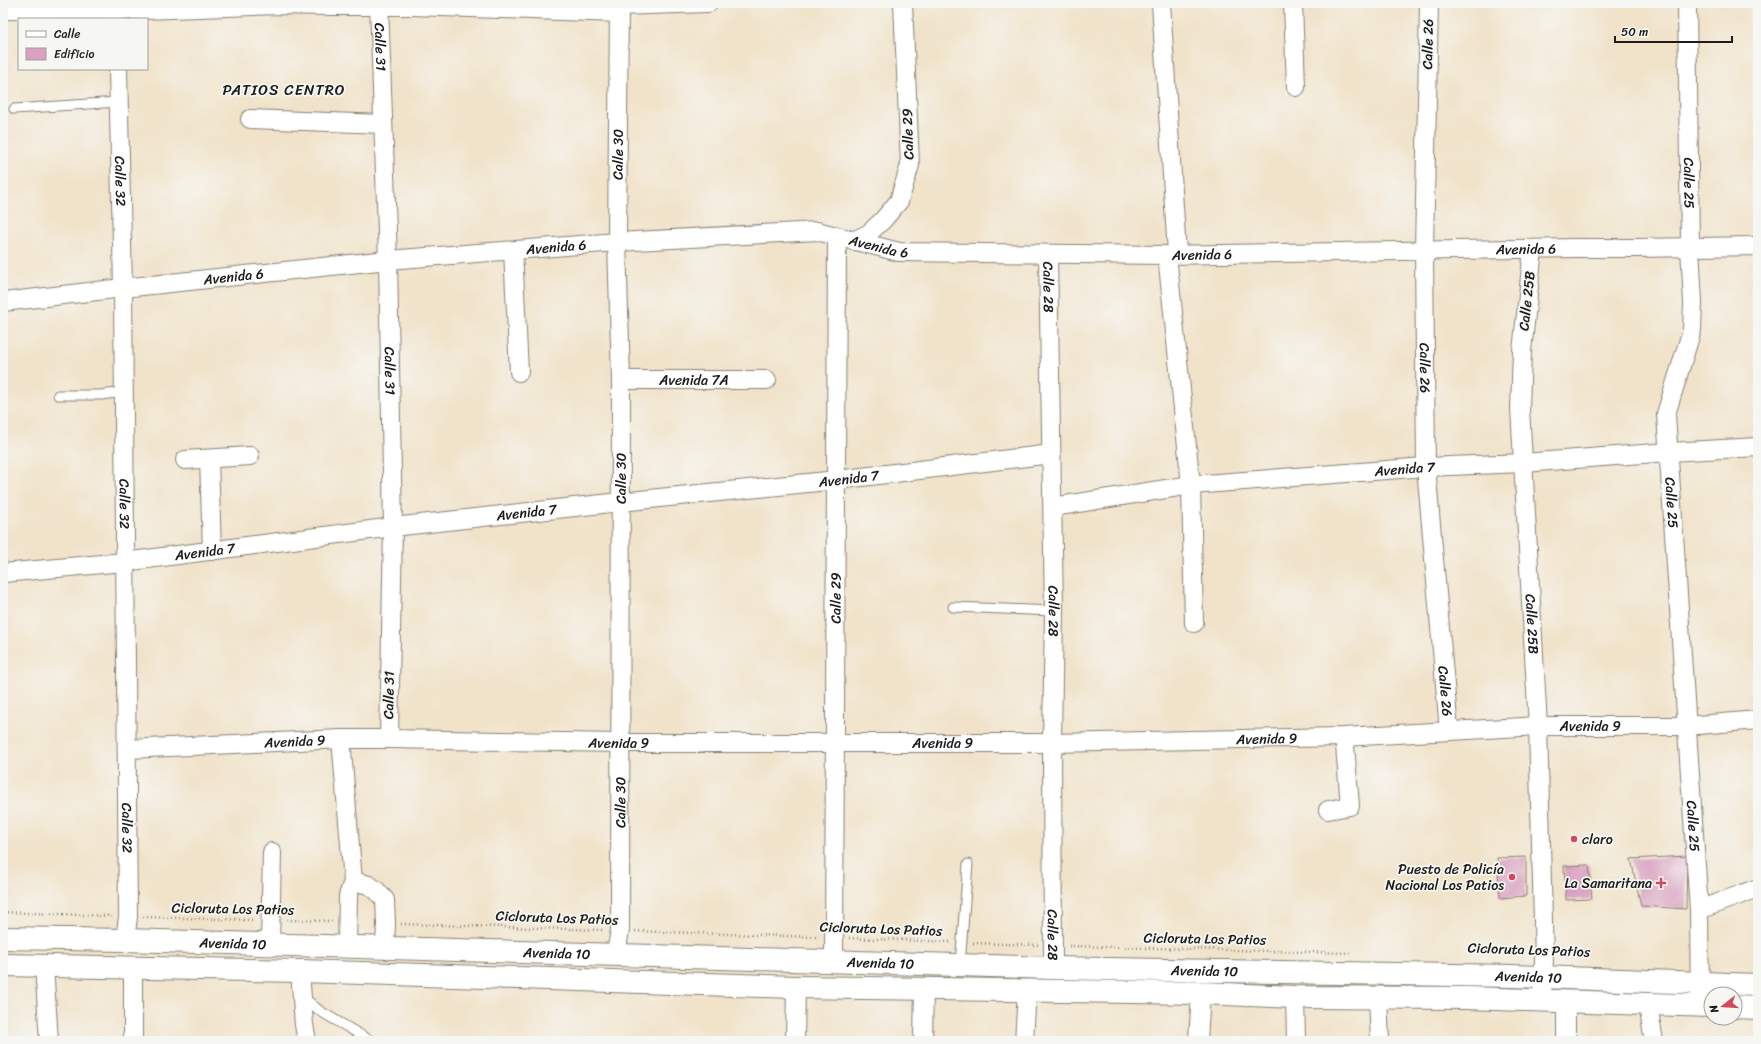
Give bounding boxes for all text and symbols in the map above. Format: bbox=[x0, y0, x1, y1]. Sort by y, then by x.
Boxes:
legend bbox=[18, 18, 148, 70]
street label: Calle 26 bbox=[1415, 18, 1441, 70]
scale bar bbox=[1615, 18, 1732, 44]
text: 50 m bbox=[1621, 21, 1648, 43]
street label: Calle 31 bbox=[367, 22, 394, 72]
text: Calle bbox=[54, 23, 81, 45]
text: Edificio bbox=[54, 43, 94, 65]
district label: PATIOS CENTRO bbox=[222, 77, 346, 103]
street label: Calle 29 bbox=[895, 108, 921, 160]
street label: Calle 30 bbox=[605, 129, 630, 180]
street label: Calle 32 bbox=[107, 155, 134, 206]
street label: Calle 25 bbox=[1676, 157, 1702, 209]
street label: Avenida 6 bbox=[845, 227, 908, 265]
street label: Avenida 6 bbox=[524, 232, 587, 262]
street label: Avenida 6 bbox=[1495, 236, 1556, 262]
street label: Avenida 6 bbox=[1171, 241, 1232, 267]
street label: Avenida 6 bbox=[201, 261, 265, 292]
street label: Calle 28 bbox=[1036, 261, 1061, 313]
street label: Calle 25B bbox=[1511, 270, 1543, 332]
street label: Calle 26 bbox=[1412, 343, 1438, 393]
street label: Calle 31 bbox=[377, 346, 403, 395]
street label: Avenida 7A bbox=[658, 368, 729, 393]
street label: Calle 30 bbox=[608, 453, 633, 504]
street label: Avenida 7 bbox=[1373, 454, 1436, 483]
street label: Avenida 7 bbox=[816, 462, 881, 494]
street label: Calle 25 bbox=[1658, 476, 1686, 530]
street label: Calle 32 bbox=[112, 479, 137, 529]
street label: Avenida 7 bbox=[494, 496, 559, 528]
street label: Avenida 7 bbox=[172, 535, 237, 568]
street label: Calle 29 bbox=[823, 572, 848, 624]
street label: Calle 28 bbox=[1041, 585, 1067, 637]
street label: Calle 25B bbox=[1518, 593, 1546, 655]
street label: Calle 26 bbox=[1431, 665, 1460, 717]
street label: Calle 31 bbox=[376, 671, 402, 719]
street label: Avenida 9 bbox=[1559, 714, 1621, 739]
street label: Avenida 9 bbox=[1235, 725, 1298, 752]
street label: Avenida 9 bbox=[263, 727, 326, 755]
street label: Avenida 9 bbox=[587, 730, 650, 756]
street label: Avenida 9 bbox=[911, 731, 974, 756]
street label: Calle 30 bbox=[608, 777, 633, 828]
street label: Calle 25 bbox=[1679, 800, 1708, 853]
street label: Calle 32 bbox=[115, 803, 140, 853]
place label: claro bbox=[1582, 827, 1613, 852]
marker: claro bbox=[1569, 834, 1579, 844]
place label: Puesto de Policía Nacional Los Patios bbox=[1386, 857, 1504, 898]
place label: La Samaritana bbox=[1564, 871, 1652, 896]
marker: Puesto de Policía Nacional Los Patios bbox=[1507, 872, 1517, 882]
marker: La Samaritana bbox=[1655, 877, 1667, 889]
street label: Cicloruta Los Patios bbox=[171, 895, 295, 923]
street label: Cicloruta Los Patios bbox=[495, 903, 619, 933]
street label: Calle 28 bbox=[1040, 909, 1065, 961]
street label: Cicloruta Los Patios bbox=[819, 914, 943, 944]
street label: Cicloruta Los Patios bbox=[1143, 925, 1267, 953]
street label: Avenida 10 bbox=[198, 930, 267, 957]
street label: Cicloruta Los Patios bbox=[1467, 935, 1591, 965]
street label: Avenida 10 bbox=[522, 939, 591, 967]
street label: Avenida 10 bbox=[846, 949, 915, 976]
street label: Avenida 10 bbox=[1170, 958, 1239, 984]
street label: Avenida 10 bbox=[1494, 963, 1563, 990]
north arrow bbox=[1703, 986, 1743, 1026]
text: N bbox=[1704, 1002, 1724, 1016]

